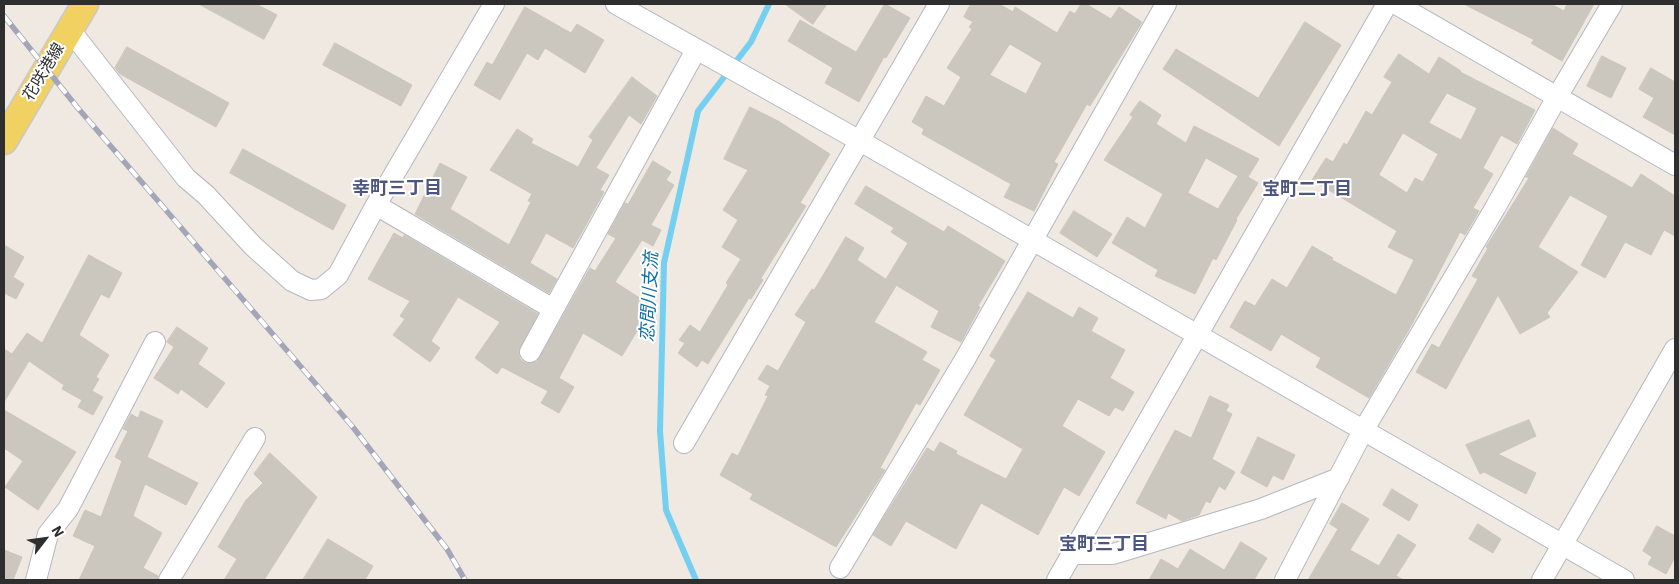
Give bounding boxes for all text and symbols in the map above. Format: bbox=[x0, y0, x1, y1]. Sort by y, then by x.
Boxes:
street label: 花咲港線 bbox=[19, 40, 69, 104]
district label: 幸町三丁目 bbox=[352, 178, 442, 200]
district label: 宝町二丁目 bbox=[1262, 179, 1352, 201]
water label: 恋問川支流 bbox=[637, 251, 663, 343]
north arrow bbox=[20, 514, 70, 564]
text: N bbox=[48, 523, 68, 540]
district label: 宝町三丁目 bbox=[1059, 534, 1149, 556]

